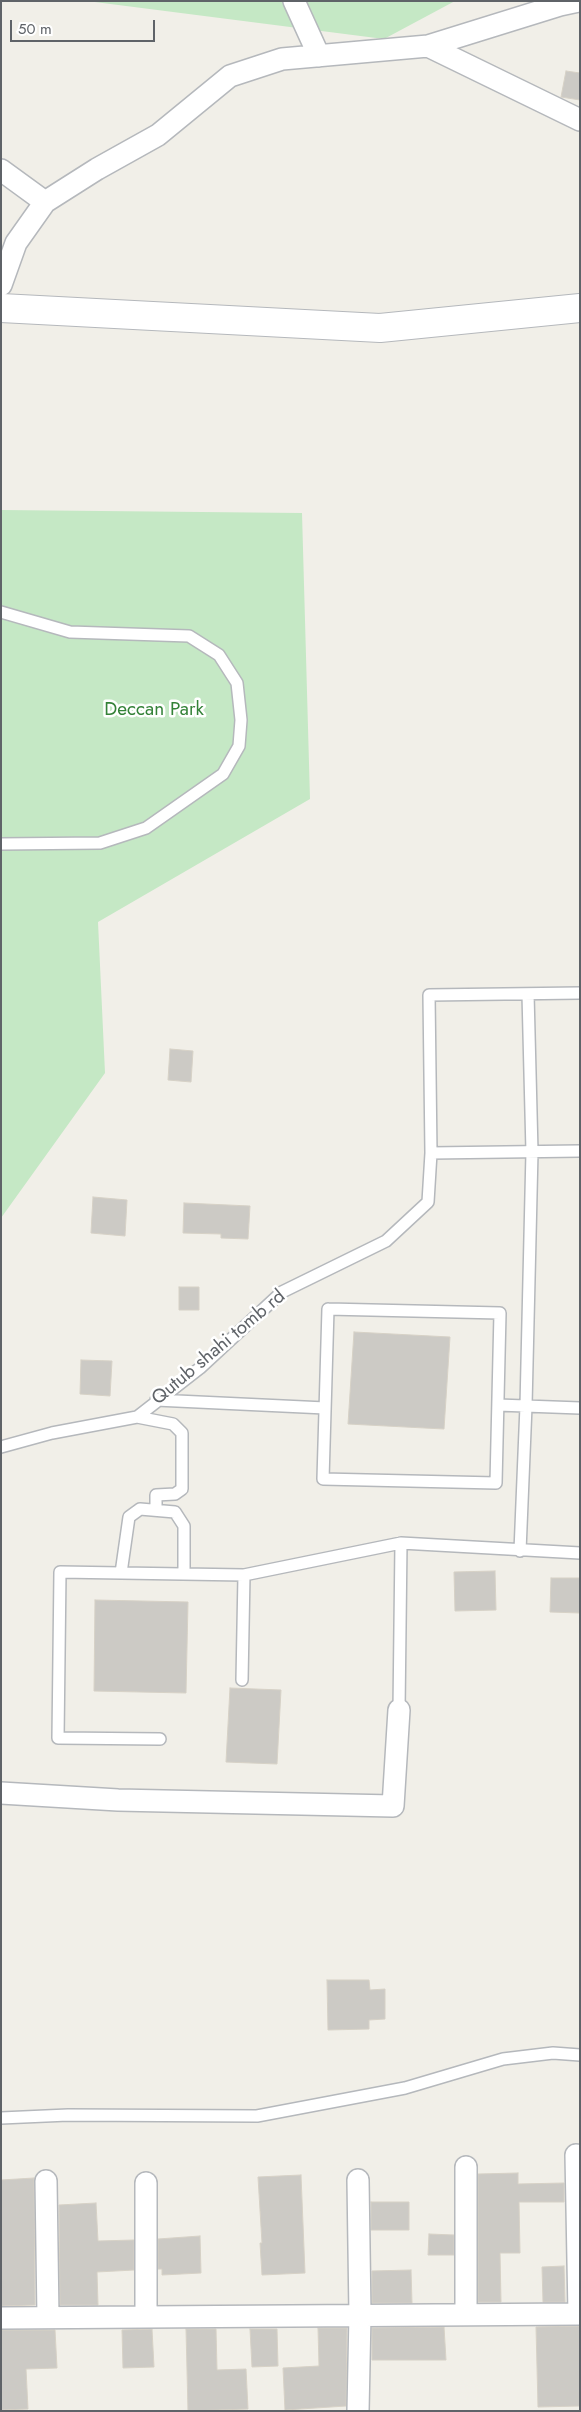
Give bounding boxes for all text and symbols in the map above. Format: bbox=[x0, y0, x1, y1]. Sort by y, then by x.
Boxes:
scale bar bbox=[12, 10, 158, 42]
text: 50 m bbox=[18, 18, 52, 40]
park label: Deccan Park bbox=[104, 699, 204, 721]
street label: Qutub shahi tomb rd bbox=[148, 1286, 290, 1410]

